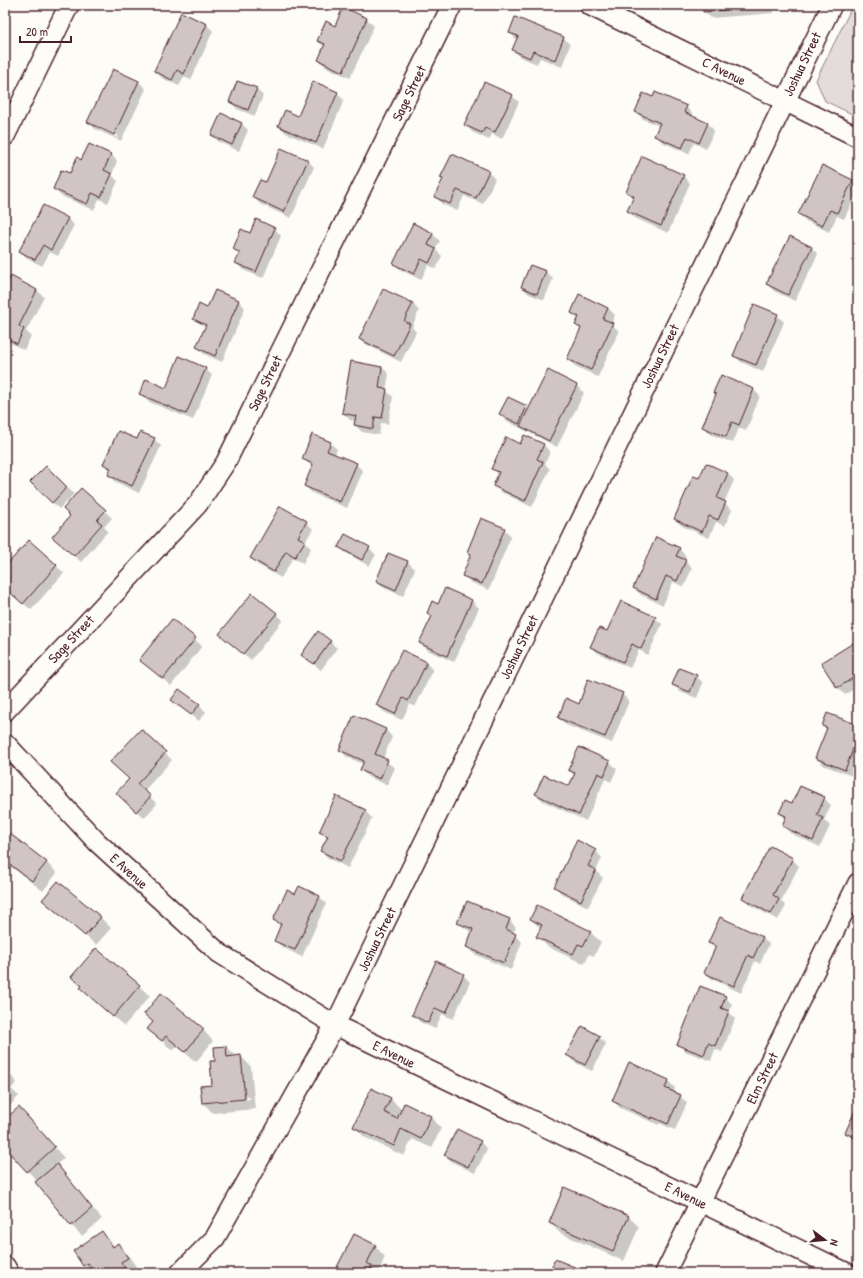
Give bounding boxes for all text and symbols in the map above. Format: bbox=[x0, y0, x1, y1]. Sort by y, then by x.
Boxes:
scale bar bbox=[20, 18, 71, 44]
text: 20 m bbox=[26, 23, 48, 40]
street label: Joshua Street bbox=[778, 28, 825, 99]
street label: C Avenue bbox=[699, 52, 750, 89]
street label: Sage Street bbox=[387, 62, 431, 124]
street label: Joshua Street bbox=[636, 320, 683, 391]
street label: Sage Street bbox=[243, 352, 287, 414]
street label: Sage Street bbox=[43, 610, 99, 668]
street label: Joshua Street bbox=[495, 611, 542, 682]
street label: E Avenue bbox=[106, 849, 153, 893]
street label: Joshua Street bbox=[353, 903, 400, 974]
street label: E Avenue bbox=[370, 1035, 419, 1072]
street label: Elm Street bbox=[741, 1049, 782, 1107]
street label: E Avenue bbox=[662, 1176, 711, 1213]
north arrow bbox=[805, 1220, 845, 1260]
text: N bbox=[827, 1238, 842, 1248]

